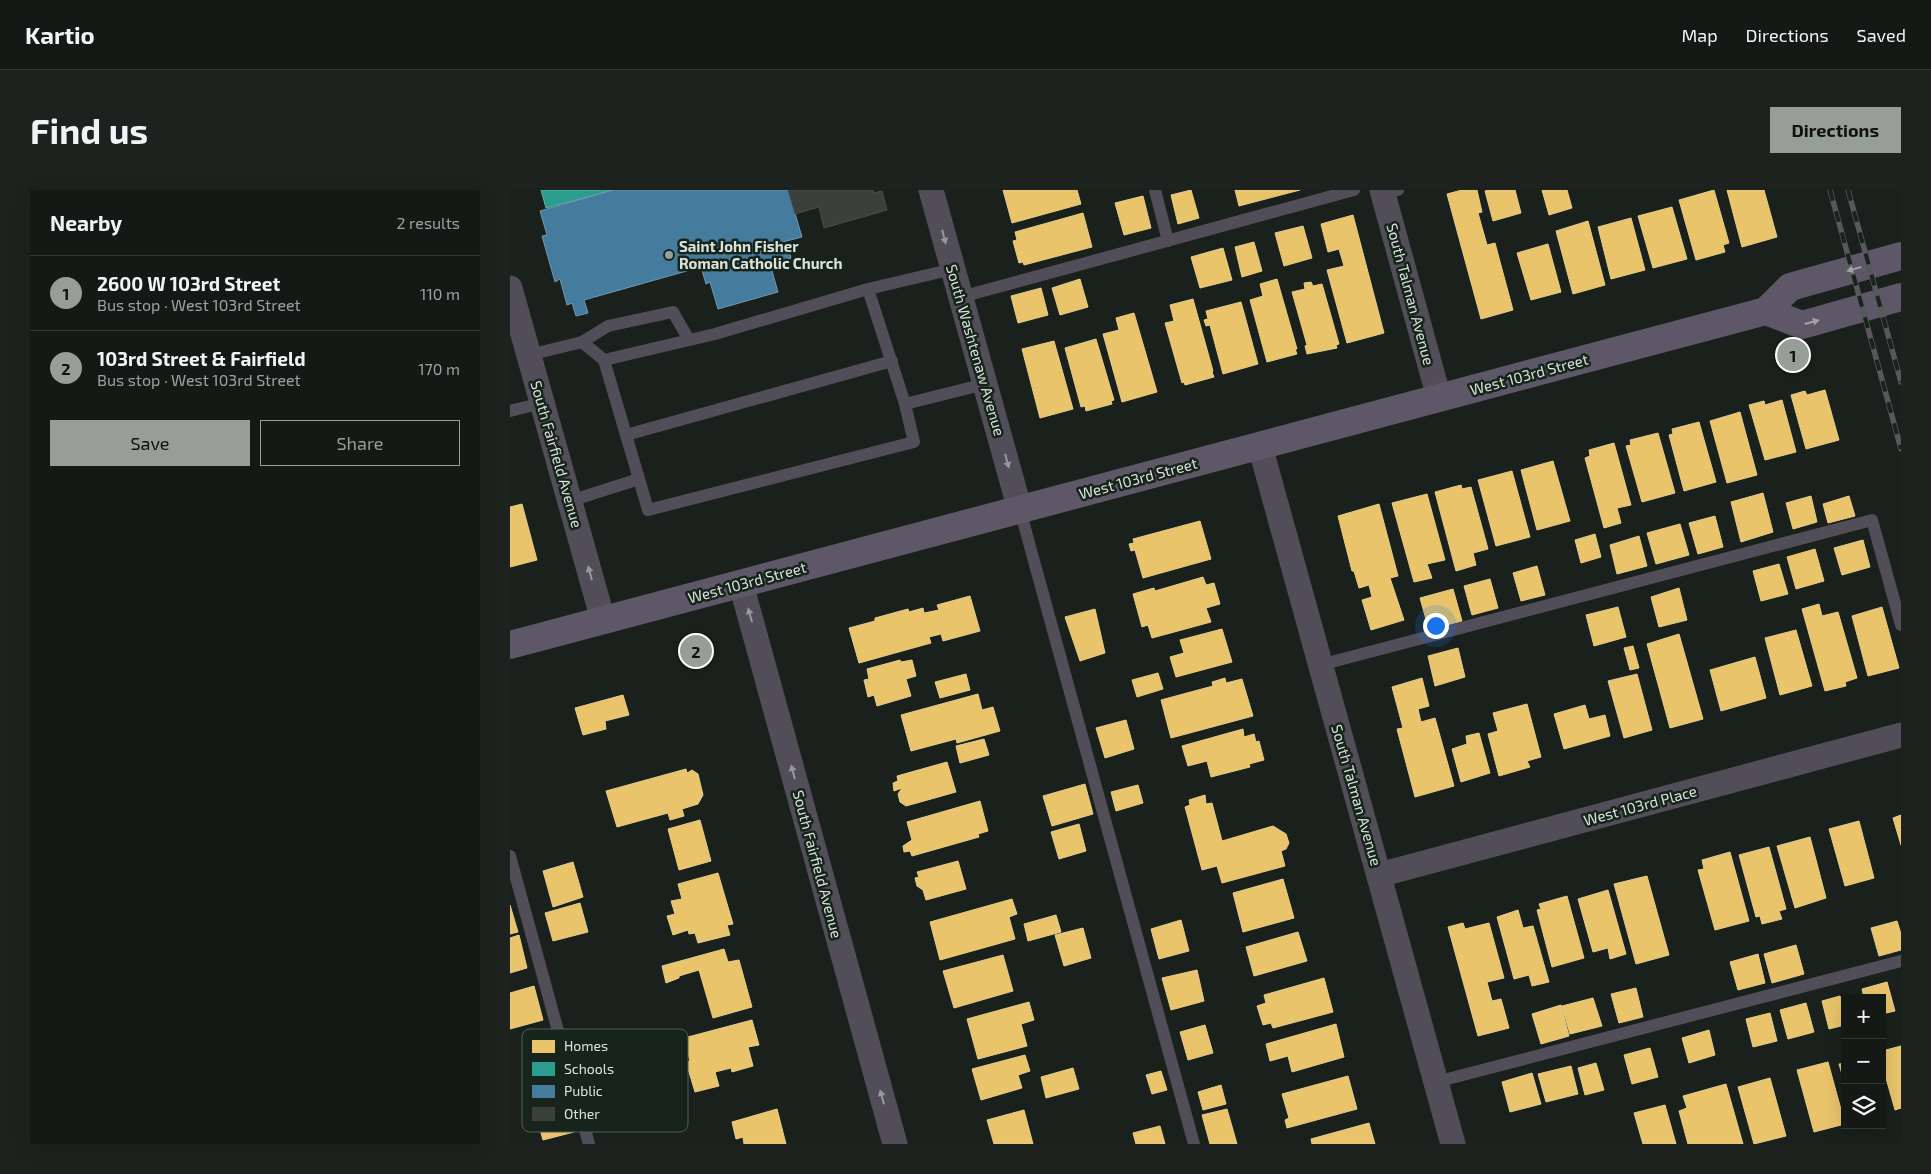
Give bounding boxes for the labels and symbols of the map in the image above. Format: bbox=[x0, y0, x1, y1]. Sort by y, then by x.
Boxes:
street label: South Talman Avenue bbox=[1383, 221, 1439, 367]
one-way arrow bbox=[941, 230, 949, 245]
place label: Saint John Fisher Roman Catholic Church bbox=[679, 237, 842, 272]
marker: Saint John Fisher Roman Catholic Church bbox=[663, 249, 675, 261]
street label: South Washtenaw Avenue bbox=[943, 262, 1009, 438]
one-way arrow bbox=[1846, 266, 1861, 274]
one-way arrow bbox=[1805, 318, 1820, 326]
pin: 1 bbox=[1777, 336, 1809, 374]
street label: West 103rd Street bbox=[1468, 350, 1590, 398]
street label: South Fairfield Avenue bbox=[527, 378, 587, 530]
one-way arrow bbox=[1003, 454, 1011, 469]
street label: West 103rd Street bbox=[1077, 454, 1199, 502]
street label: West 103rd Street bbox=[686, 558, 808, 606]
one-way arrow bbox=[585, 566, 593, 581]
one-way arrow bbox=[746, 607, 754, 622]
your location bbox=[1423, 613, 1449, 639]
pin: 2 bbox=[680, 632, 712, 670]
street label: South Talman Avenue bbox=[1328, 722, 1386, 868]
one-way arrow bbox=[789, 764, 797, 779]
street label: West 103rd Place bbox=[1581, 781, 1699, 829]
street label: South Fairfield Avenue bbox=[790, 788, 846, 940]
legend bbox=[522, 1029, 688, 1132]
text: Homes bbox=[564, 1037, 608, 1054]
text: Schools bbox=[564, 1060, 614, 1077]
text: Public bbox=[564, 1082, 603, 1099]
one-way arrow bbox=[878, 1089, 886, 1104]
text: Other bbox=[564, 1105, 600, 1122]

